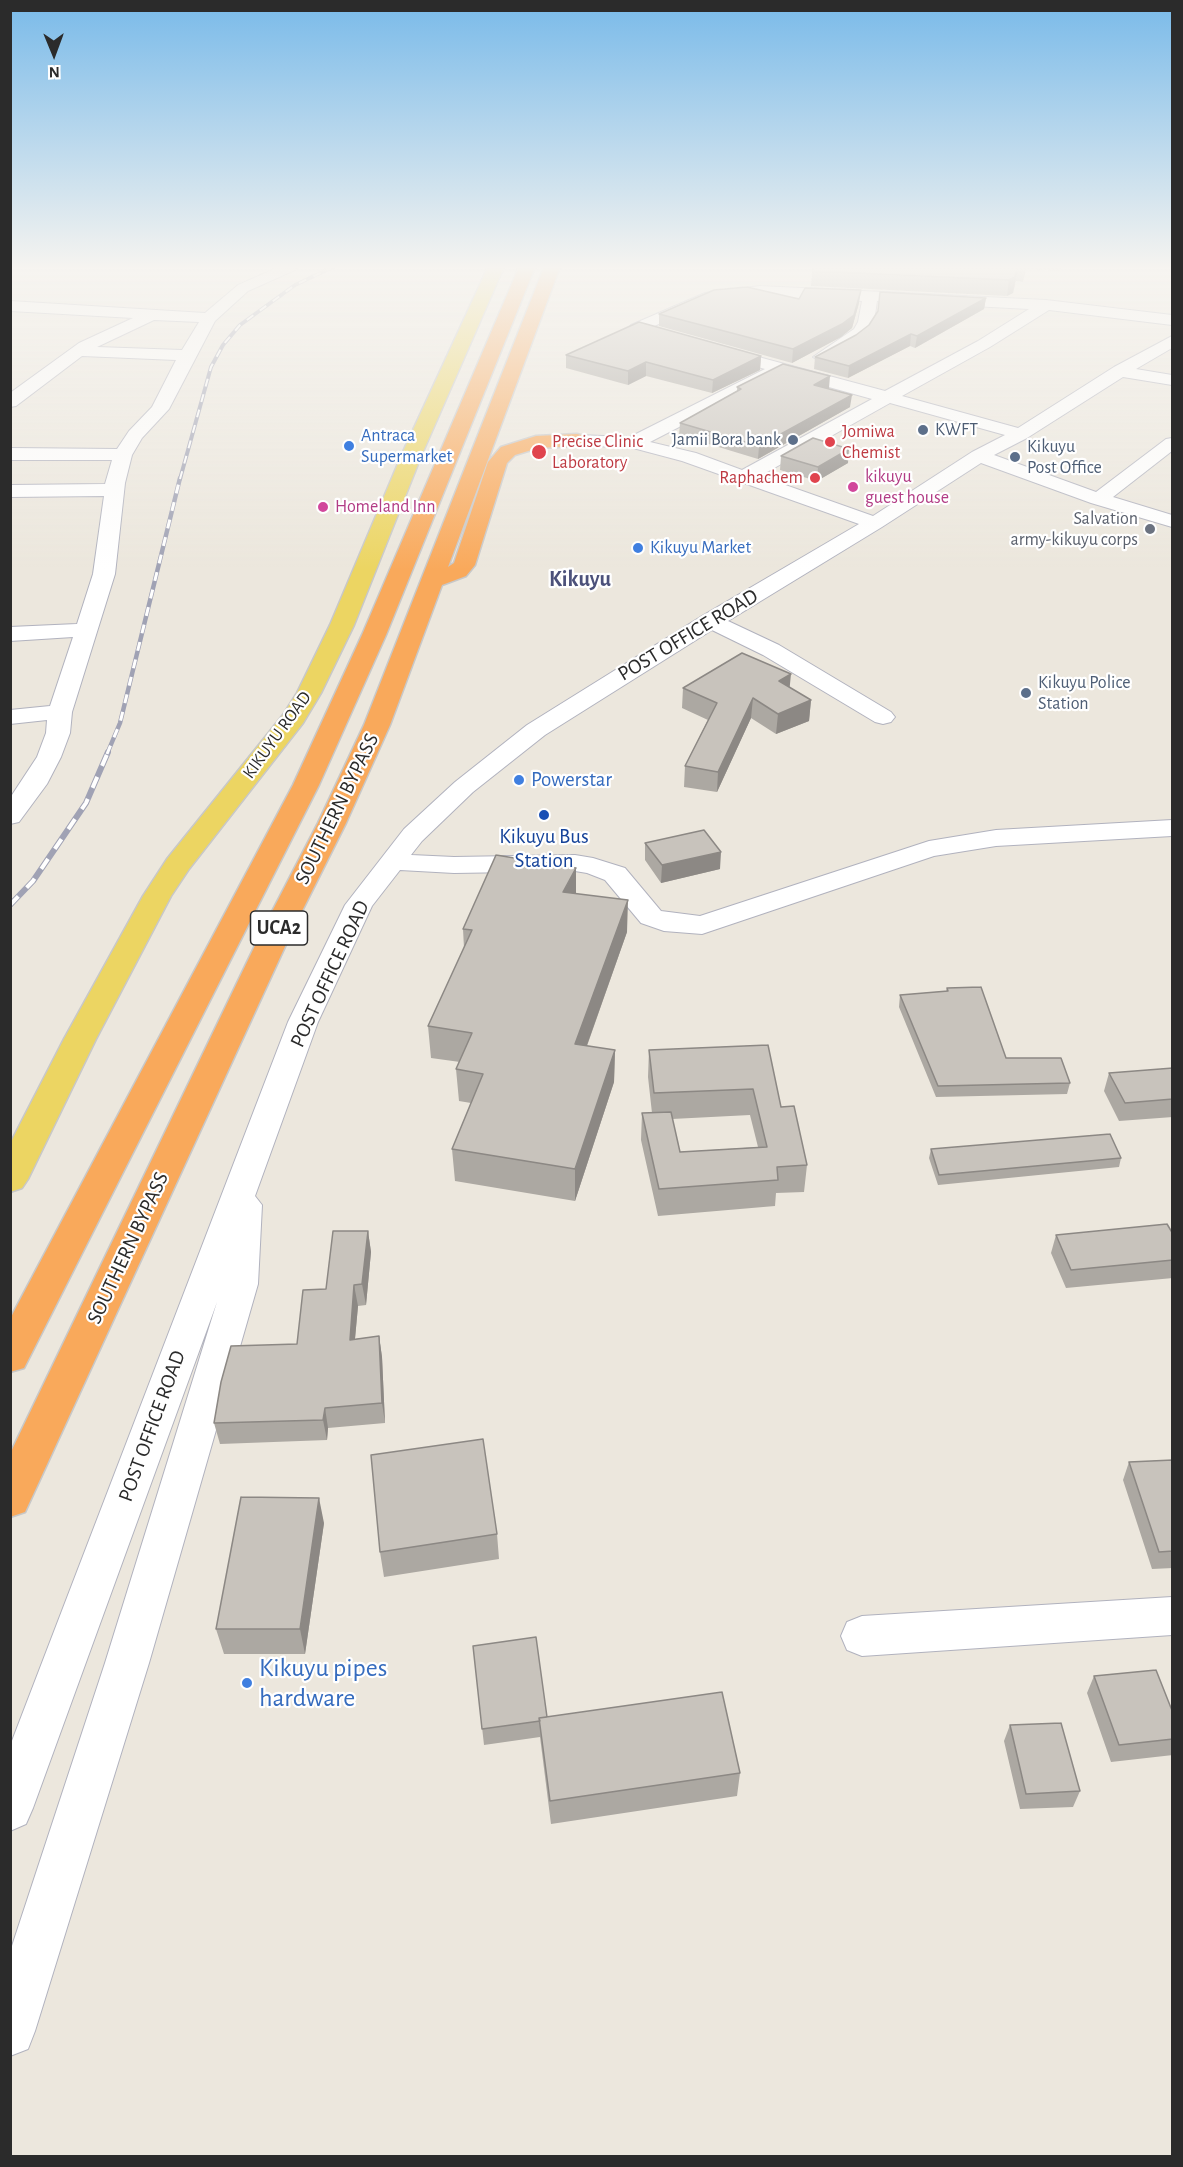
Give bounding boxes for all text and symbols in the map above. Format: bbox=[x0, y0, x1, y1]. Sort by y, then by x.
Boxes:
north arrow bbox=[24, 24, 84, 84]
text: N bbox=[49, 64, 60, 80]
place label: KWFT bbox=[935, 419, 978, 441]
place label: Jomiwa Chemist bbox=[842, 421, 900, 464]
marker: KWFT bbox=[916, 423, 930, 437]
place label: Antraca Supermarket bbox=[361, 425, 452, 468]
place label: Jamii Bora bank bbox=[672, 429, 781, 451]
place label: Precise Clinic Laboratory bbox=[552, 431, 643, 474]
marker: Jamii Bora bank bbox=[786, 433, 800, 447]
marker: Jomiwa Chemist bbox=[823, 435, 837, 449]
place label: Kikuyu Post Office bbox=[1027, 436, 1102, 478]
marker: Antraca Supermarket bbox=[342, 439, 356, 453]
marker: Precise Clinic Laboratory bbox=[530, 443, 548, 461]
marker: Kikuyu Post Office bbox=[1008, 450, 1022, 464]
place label: kikuyu guest house bbox=[865, 466, 949, 508]
place label: Raphachem bbox=[719, 467, 803, 489]
marker: Raphachem bbox=[808, 471, 822, 485]
marker: kikuyu guest house bbox=[846, 480, 860, 494]
place label: Homeland Inn bbox=[335, 496, 436, 518]
marker: Homeland Inn bbox=[316, 500, 330, 514]
place label: Salvation army-kikuyu corps bbox=[1011, 508, 1138, 550]
marker: Salvation army-kikuyu corps bbox=[1143, 522, 1157, 536]
place label: Kikuyu Market bbox=[650, 537, 751, 559]
marker: Kikuyu Market bbox=[631, 541, 645, 555]
district label: Kikuyu bbox=[549, 566, 611, 592]
street label: POST OFFICE ROAD bbox=[613, 583, 763, 687]
place label: Kikuyu Police Station bbox=[1038, 672, 1131, 714]
marker: Kikuyu Police Station bbox=[1019, 686, 1033, 700]
street label: KIKUYU ROAD bbox=[238, 687, 316, 783]
street label: SOUTHERN BYPASS bbox=[290, 729, 384, 889]
place label: Powerstar bbox=[531, 767, 612, 793]
marker: Powerstar bbox=[512, 773, 526, 787]
marker: Kikuyu Bus Station bbox=[537, 808, 551, 822]
place label: Kikuyu Bus Station bbox=[499, 824, 589, 874]
street label: POST OFFICE ROAD bbox=[285, 897, 375, 1051]
road number: UCA2 bbox=[250, 911, 308, 945]
street label: SOUTHERN BYPASS bbox=[82, 1168, 174, 1328]
street label: POST OFFICE ROAD bbox=[113, 1347, 191, 1505]
place label: Kikuyu pipes hardware bbox=[259, 1652, 387, 1714]
marker: Kikuyu pipes hardware bbox=[240, 1676, 254, 1690]

